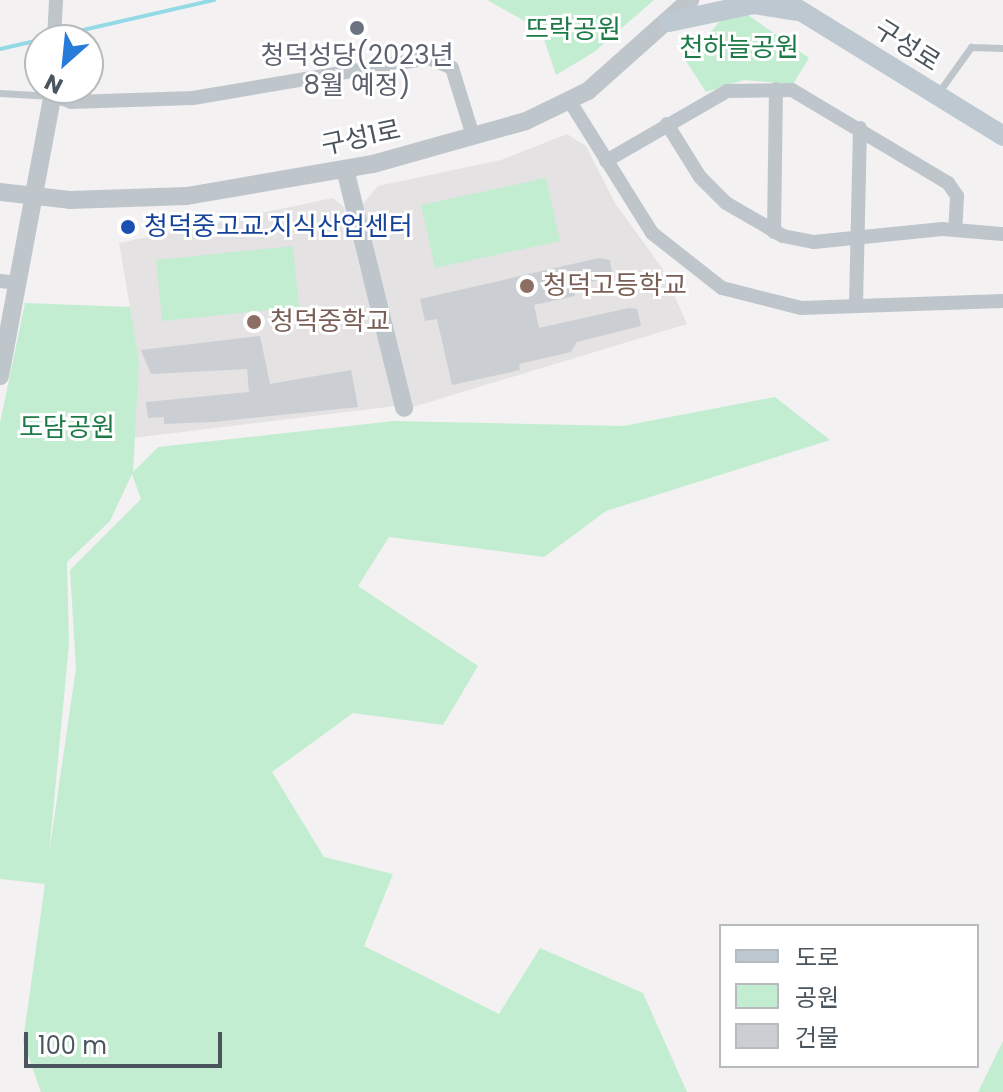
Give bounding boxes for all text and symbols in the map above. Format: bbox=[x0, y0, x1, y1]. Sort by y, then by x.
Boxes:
park label: 뜨락공원 bbox=[525, 14, 621, 46]
street label: 구성로 bbox=[868, 14, 946, 78]
marker: 청덕성당(2023년 8월 예정) bbox=[348, 19, 366, 37]
north arrow bbox=[24, 24, 104, 104]
park label: 천하늘공원 bbox=[679, 32, 799, 64]
place label: 청덕성당(2023년 8월 예정) bbox=[261, 40, 453, 102]
text: N bbox=[39, 66, 68, 102]
street label: 구성1로 bbox=[319, 114, 403, 162]
place label: 청덕중고교.지식산업센터 bbox=[144, 211, 413, 243]
marker: 청덕중고교.지식산업센터 bbox=[119, 218, 137, 236]
place label: 청덕고등학교 bbox=[543, 270, 687, 302]
marker: 청덕고등학교 bbox=[518, 277, 536, 295]
place label: 청덕중학교 bbox=[270, 306, 390, 338]
marker: 청덕중학교 bbox=[245, 313, 263, 331]
park label: 도담공원 bbox=[19, 412, 115, 444]
legend bbox=[719, 924, 979, 1068]
text: 도로 bbox=[795, 941, 839, 974]
text: 공원 bbox=[795, 981, 839, 1014]
scale bar bbox=[28, 1016, 226, 1066]
text: 건물 bbox=[795, 1021, 839, 1054]
text: 100 m bbox=[38, 1029, 107, 1062]

